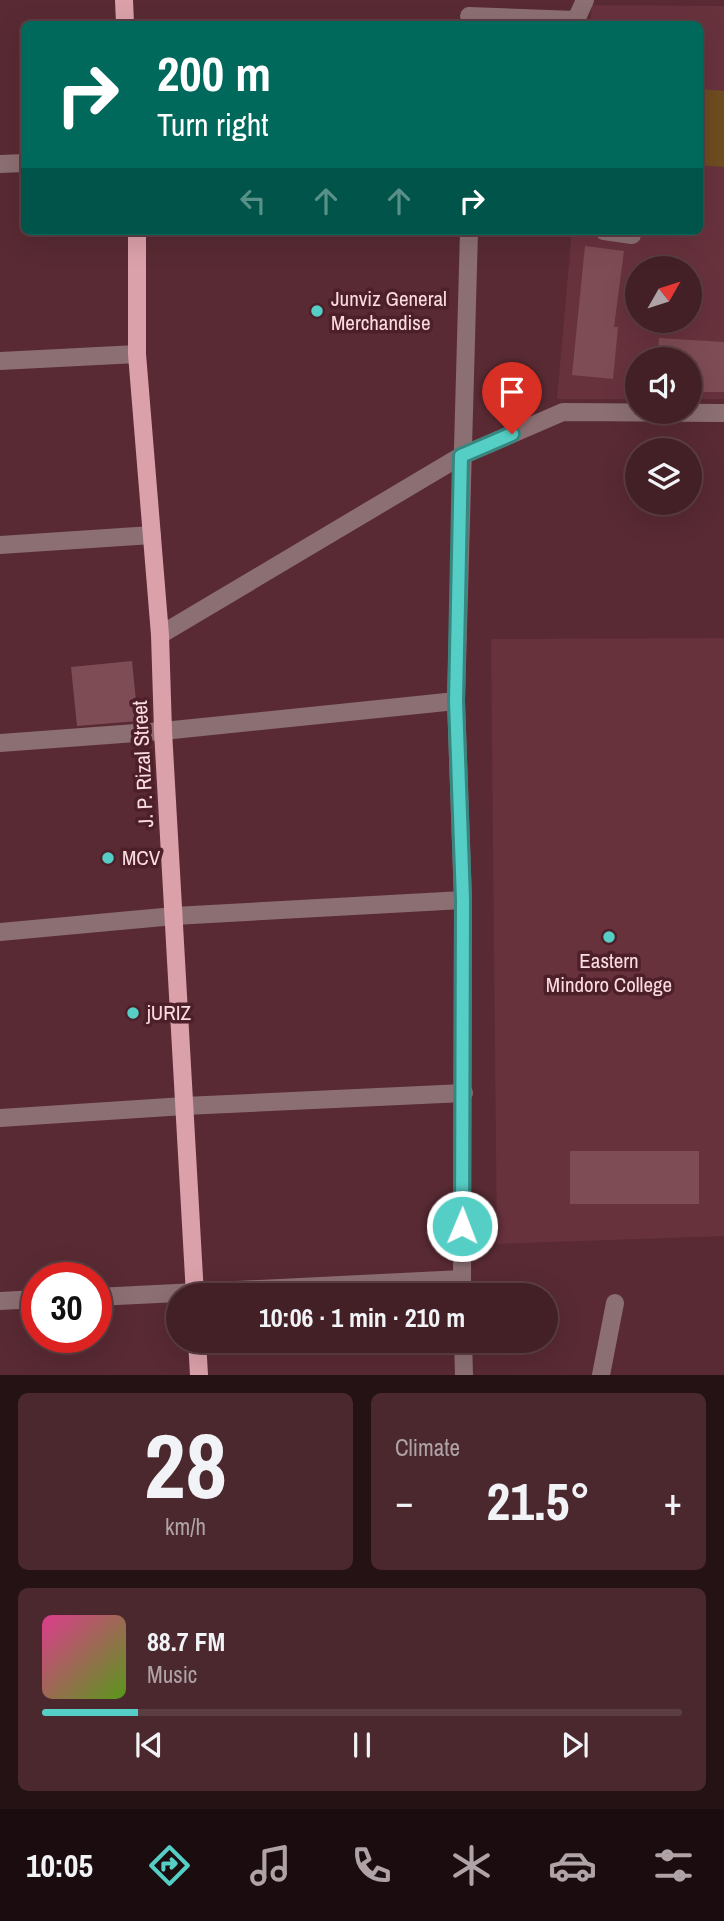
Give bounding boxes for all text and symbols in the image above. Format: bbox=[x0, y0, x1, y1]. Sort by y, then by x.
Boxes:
text: 200 m bbox=[157, 40, 271, 106]
icon: right bbox=[42, 49, 133, 140]
text: Turn right bbox=[157, 103, 269, 146]
icon: left bbox=[234, 182, 272, 220]
icon: ahead bbox=[307, 182, 345, 220]
icon: ahead bbox=[380, 182, 418, 220]
icon: right bbox=[453, 182, 491, 220]
north arrow bbox=[625, 256, 702, 332]
map controls bbox=[625, 256, 702, 515]
place label: Junviz General Merchandise bbox=[331, 284, 447, 337]
marker: Junviz General Merchandise bbox=[309, 303, 325, 319]
button: sound bbox=[625, 347, 702, 424]
pin bbox=[482, 362, 542, 434]
icon: arrive bbox=[493, 373, 531, 411]
button: layers bbox=[625, 438, 702, 515]
street label: J. P. Rizal Street bbox=[125, 700, 160, 828]
place label: MCV bbox=[122, 843, 161, 872]
marker: MCV bbox=[100, 850, 116, 866]
marker: Eastern Mindoro College bbox=[601, 929, 617, 945]
place label: Eastern Mindoro College bbox=[546, 946, 672, 999]
place label: jURIZ bbox=[146, 998, 191, 1027]
marker: jURIZ bbox=[125, 1005, 141, 1021]
position arrow bbox=[425, 1189, 499, 1263]
speed limit sign: 30 bbox=[21, 1262, 112, 1353]
text: 10:06 · 1 min · 210 m bbox=[259, 1300, 465, 1335]
text: 28 bbox=[144, 1404, 227, 1526]
text: Climate bbox=[395, 1432, 460, 1463]
text: 21.5° bbox=[487, 1466, 590, 1536]
text: − bbox=[395, 1476, 413, 1527]
text: + bbox=[664, 1476, 682, 1527]
text: km/h bbox=[165, 1511, 206, 1542]
text: 88.7 FM bbox=[147, 1624, 225, 1659]
text: Music bbox=[147, 1659, 197, 1690]
icon: previous bbox=[130, 1726, 168, 1764]
icon: pause bbox=[343, 1726, 381, 1764]
icon: next bbox=[556, 1726, 594, 1764]
icon: directions bbox=[145, 1841, 194, 1890]
icon: music bbox=[246, 1841, 295, 1890]
icon: phone bbox=[347, 1841, 396, 1890]
icon: climate bbox=[447, 1841, 496, 1890]
icon: car bbox=[548, 1841, 597, 1890]
icon: filters bbox=[649, 1841, 698, 1890]
text: 10:05 bbox=[26, 1844, 93, 1887]

